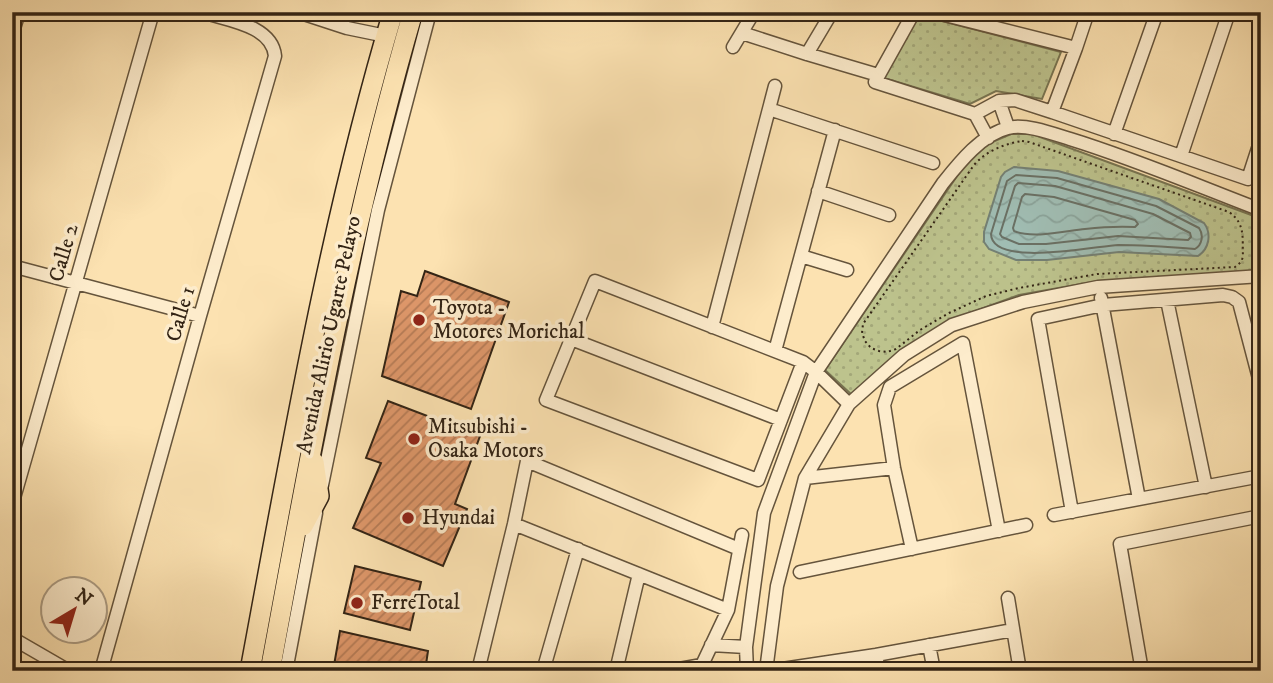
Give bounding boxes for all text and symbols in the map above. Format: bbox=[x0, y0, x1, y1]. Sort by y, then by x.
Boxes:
street label: Avenida Alirio Ugarte Pelayo bbox=[291, 214, 367, 456]
street label: Calle 2 bbox=[43, 220, 85, 285]
street label: Calle 1 bbox=[161, 283, 201, 345]
place label: Toyota - Motores Morichal bbox=[433, 295, 585, 345]
marker: Toyota - Motores Morichal bbox=[411, 312, 427, 328]
place label: Mitsubishi - Osaka Motors bbox=[428, 414, 543, 464]
marker: Mitsubishi - Osaka Motors bbox=[406, 431, 422, 447]
place label: Hyundai bbox=[422, 505, 495, 531]
marker: Hyundai bbox=[400, 510, 416, 526]
north arrow bbox=[38, 574, 108, 644]
text: N bbox=[70, 584, 97, 612]
place label: FerreTotal bbox=[371, 590, 460, 616]
marker: FerreTotal bbox=[349, 595, 365, 611]

